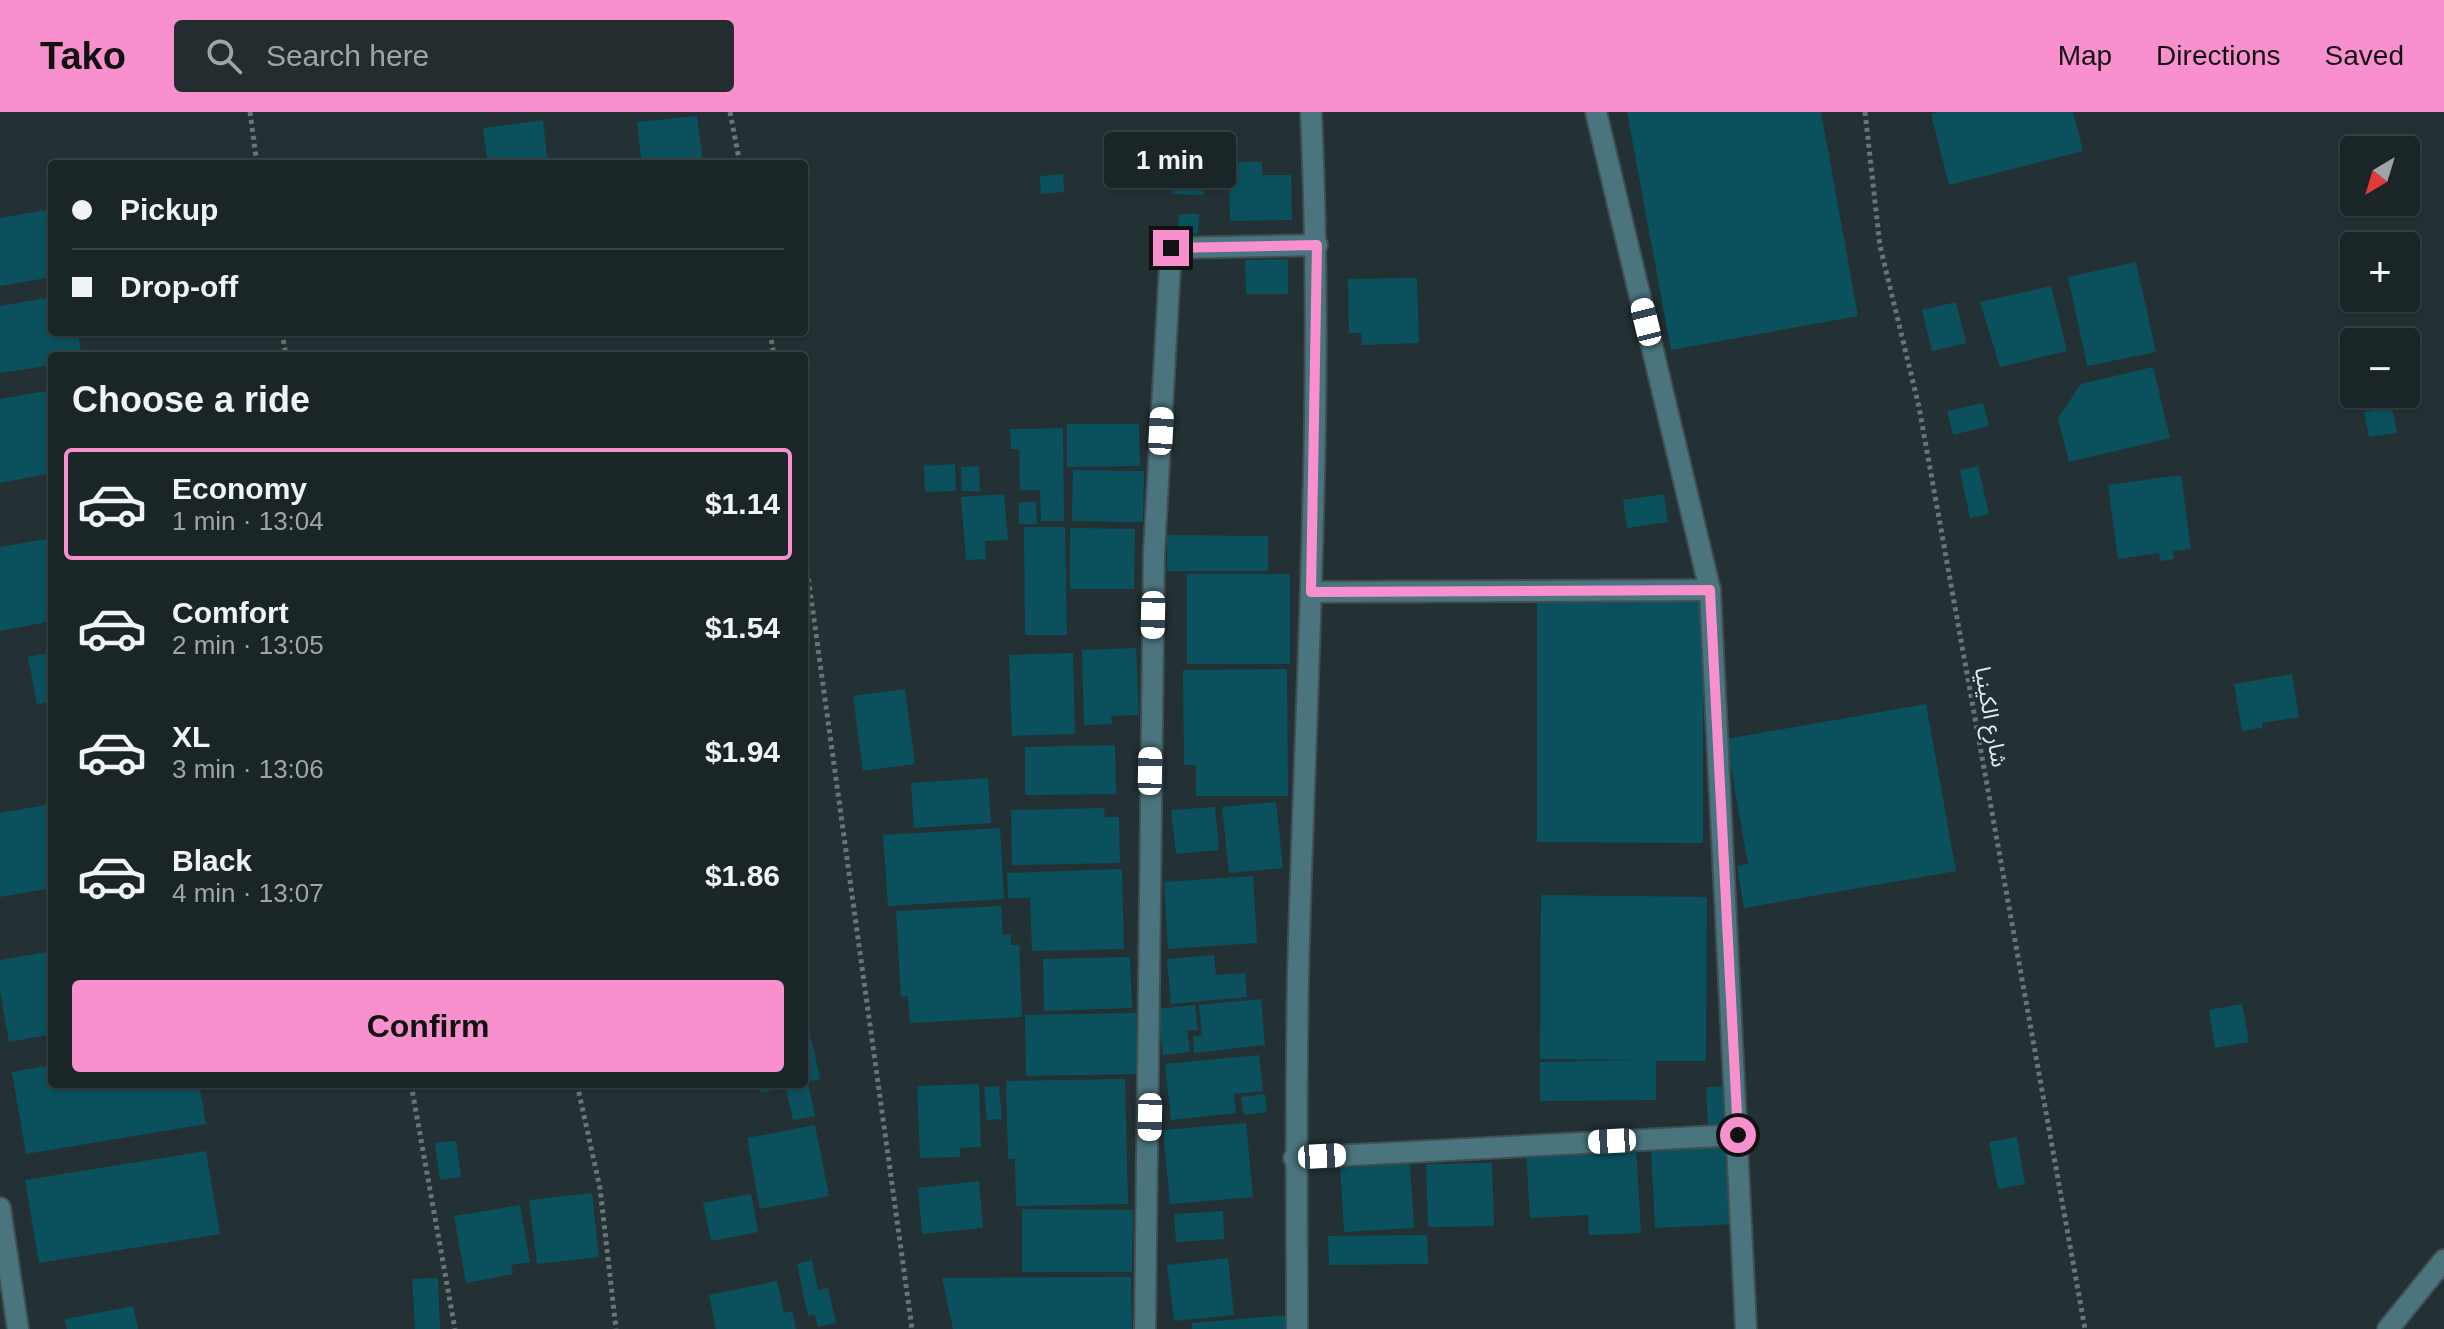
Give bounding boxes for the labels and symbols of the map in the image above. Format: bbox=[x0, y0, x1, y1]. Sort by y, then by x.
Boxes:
callout: 1 min bbox=[1105, 132, 1237, 188]
north arrow bbox=[2340, 136, 2420, 216]
route end bbox=[1153, 230, 1189, 266]
car bbox=[1629, 296, 1663, 348]
car bbox=[1148, 406, 1174, 456]
car bbox=[1141, 591, 1165, 639]
street label: شارع الكينيا bbox=[1966, 665, 2012, 770]
car bbox=[1138, 747, 1162, 795]
car bbox=[1138, 1093, 1162, 1141]
route start bbox=[1720, 1117, 1756, 1153]
car bbox=[1587, 1128, 1637, 1154]
car bbox=[1297, 1143, 1347, 1169]

